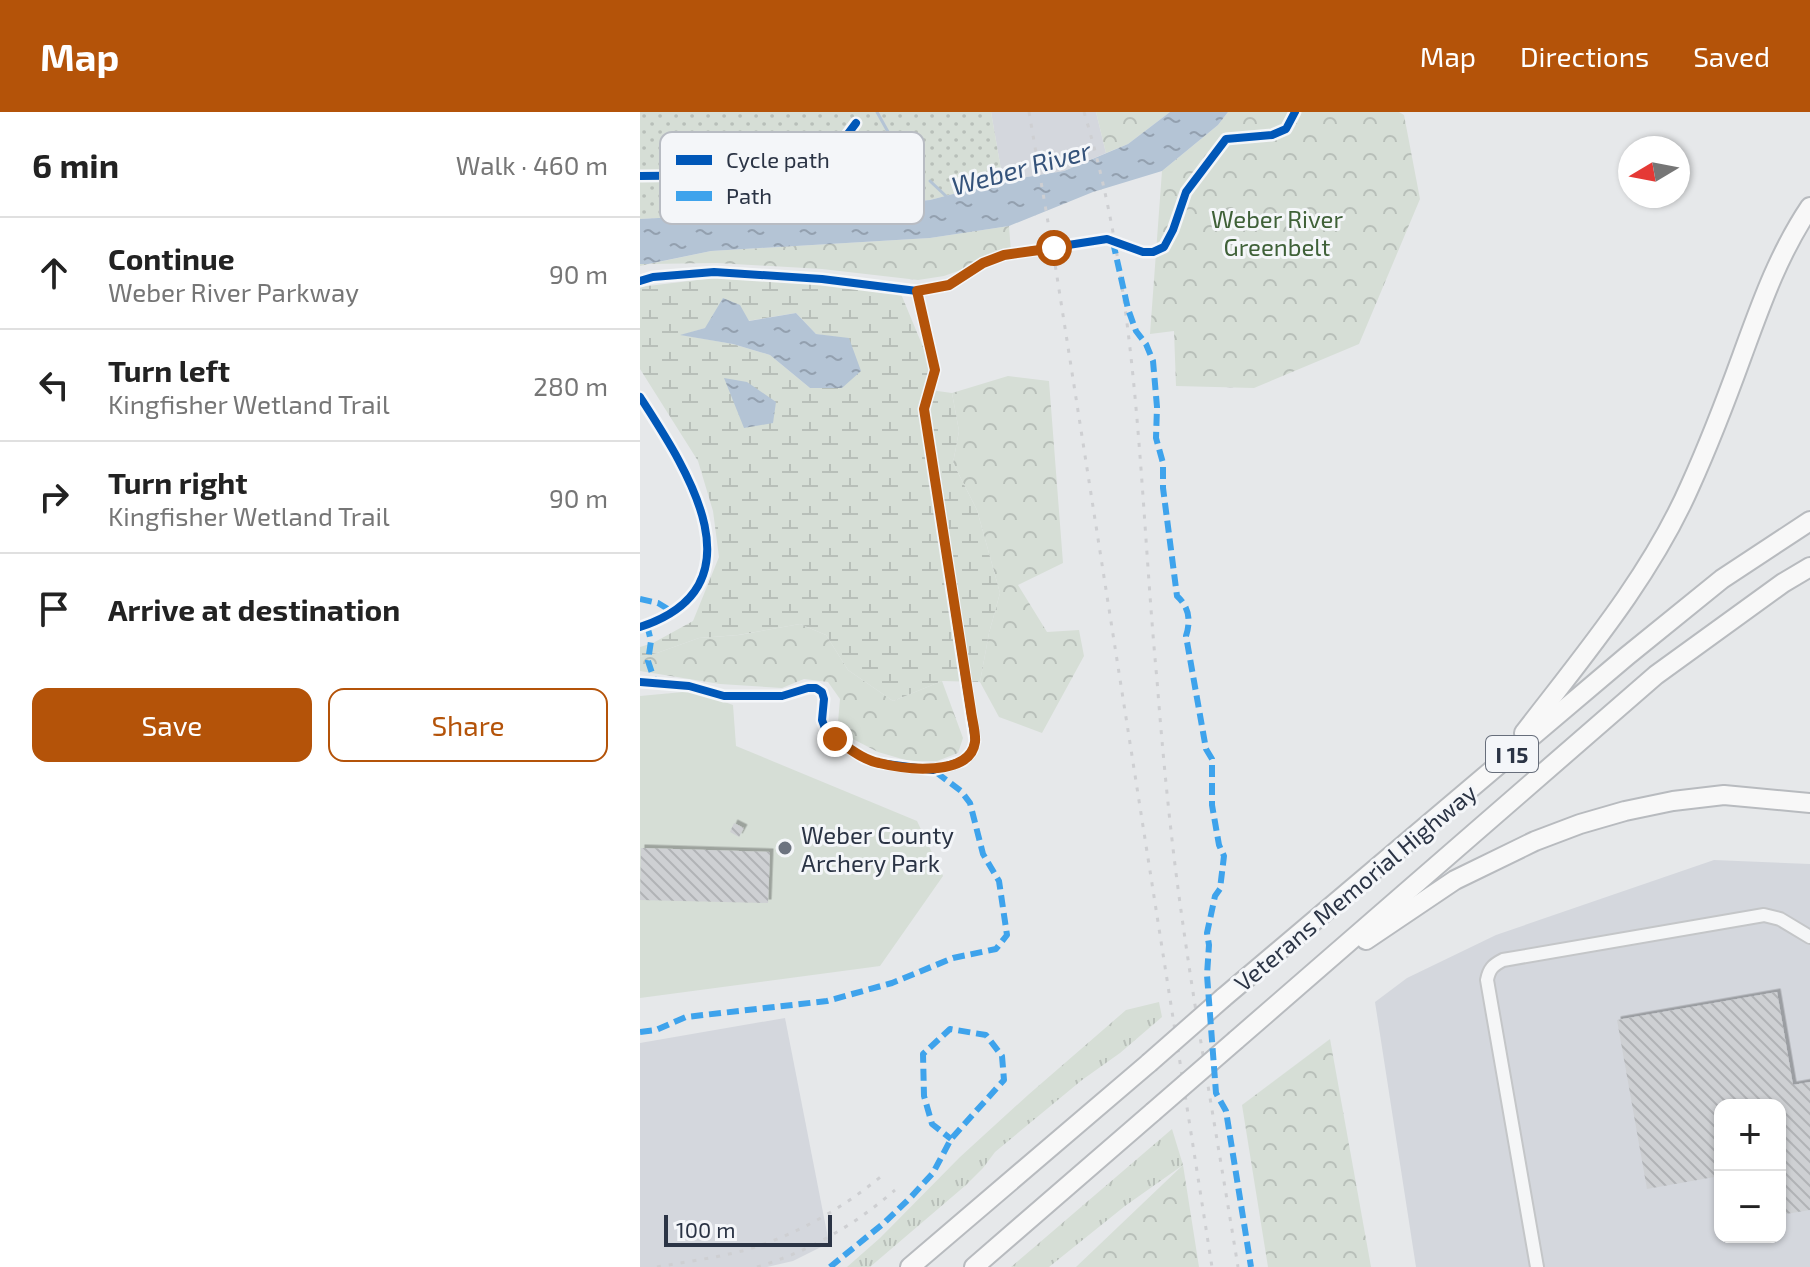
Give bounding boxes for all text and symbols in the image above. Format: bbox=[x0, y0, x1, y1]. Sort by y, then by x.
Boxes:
text: Map bbox=[40, 33, 119, 79]
text: Map bbox=[1420, 39, 1476, 73]
text: Directions bbox=[1520, 39, 1649, 73]
text: Saved bbox=[1693, 39, 1770, 73]
legend bbox=[660, 132, 924, 224]
water label: Weber River bbox=[948, 133, 1095, 200]
north arrow bbox=[1618, 136, 1690, 208]
text: 6 min bbox=[32, 144, 119, 185]
text: Cycle path bbox=[726, 146, 830, 172]
text: Walk · 460 m bbox=[456, 149, 608, 180]
text: Path bbox=[726, 182, 772, 208]
park label: Weber River Greenbelt bbox=[1211, 204, 1343, 261]
route start bbox=[1036, 230, 1072, 266]
text: Continue bbox=[108, 240, 235, 276]
icon: ahead bbox=[32, 251, 76, 295]
text: 90 m bbox=[549, 258, 608, 289]
text: Weber River Parkway bbox=[108, 276, 359, 307]
text: Turn left bbox=[108, 352, 230, 388]
icon: left bbox=[32, 363, 76, 407]
text: 280 m bbox=[533, 370, 608, 401]
text: Kingfisher Wetland Trail bbox=[108, 388, 390, 419]
text: Turn right bbox=[108, 464, 248, 500]
icon: right bbox=[32, 475, 76, 519]
text: 90 m bbox=[549, 482, 608, 513]
text: Kingfisher Wetland Trail bbox=[108, 500, 390, 531]
icon: arrive bbox=[32, 587, 76, 631]
text: Arrive at destination bbox=[108, 591, 400, 627]
button: Save bbox=[32, 688, 312, 762]
button: Share bbox=[328, 688, 608, 762]
route end bbox=[817, 721, 853, 757]
road number: I 15 bbox=[1486, 736, 1538, 772]
street label: Veterans Memorial Highway bbox=[1228, 777, 1482, 997]
place label: Weber County Archery Park bbox=[801, 820, 954, 877]
marker: Weber County Archery Park bbox=[776, 839, 794, 857]
map controls bbox=[1714, 1099, 1786, 1243]
button: + bbox=[1714, 1099, 1786, 1171]
button: − bbox=[1714, 1171, 1786, 1243]
scale bar bbox=[664, 1211, 832, 1247]
text: 100 m bbox=[676, 1216, 735, 1242]

